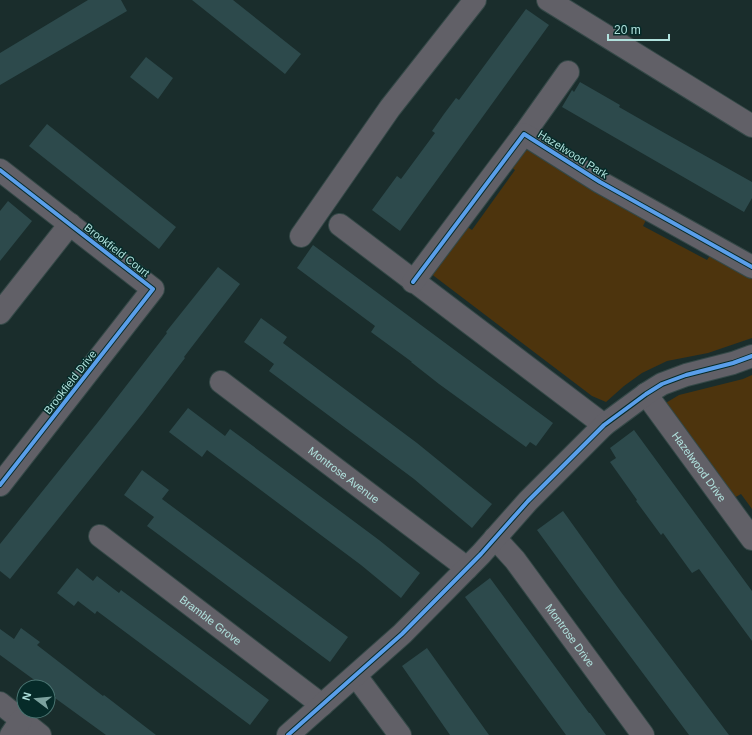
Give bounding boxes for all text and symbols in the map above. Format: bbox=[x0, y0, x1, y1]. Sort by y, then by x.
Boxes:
scale bar bbox=[608, 16, 669, 42]
text: 20 m bbox=[614, 23, 641, 37]
street label: Hazelwood Park bbox=[536, 128, 611, 181]
street label: Brookfield Court bbox=[82, 221, 152, 279]
street label: Brookfield Drive bbox=[41, 348, 99, 416]
street label: Hazelwood Drive bbox=[670, 430, 729, 504]
street label: Montrose Avenue bbox=[306, 444, 382, 505]
street label: Bramble Grove bbox=[178, 593, 244, 647]
street label: Montrose Drive bbox=[543, 602, 597, 669]
north arrow bbox=[16, 679, 56, 719]
text: N bbox=[20, 691, 33, 702]

